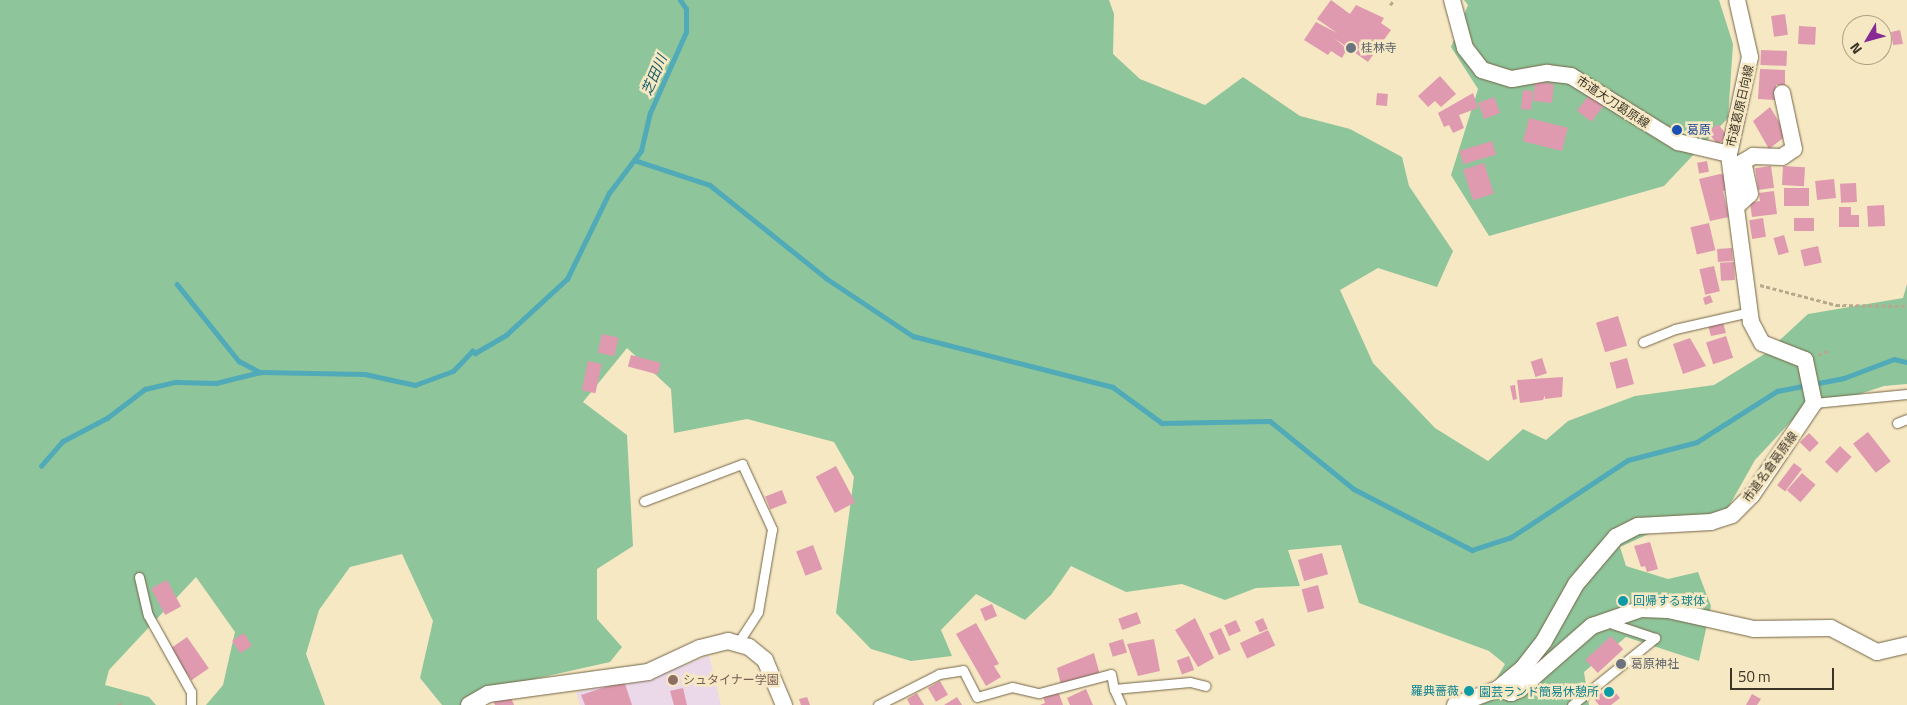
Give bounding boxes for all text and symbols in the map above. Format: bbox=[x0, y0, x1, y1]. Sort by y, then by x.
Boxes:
north arrow bbox=[1842, 15, 1892, 65]
text: N bbox=[1844, 39, 1867, 59]
place label: 桂林寺 bbox=[1361, 41, 1397, 55]
marker: 桂林寺 bbox=[1345, 42, 1357, 54]
water label: 芝田川 bbox=[638, 52, 670, 98]
street label: 市道葛原日向線 bbox=[1724, 63, 1756, 149]
street label: 市道大刀葛原線 bbox=[1574, 73, 1652, 131]
place label: 葛原 bbox=[1687, 123, 1711, 137]
marker: 葛原 bbox=[1671, 124, 1683, 136]
street label: 市道名倉葛原線 bbox=[1739, 429, 1801, 505]
place label: 回帰する球体 bbox=[1633, 594, 1705, 608]
marker: 回帰する球体 bbox=[1617, 595, 1629, 607]
place label: 葛原神社 bbox=[1631, 657, 1679, 671]
marker: 葛原神社 bbox=[1615, 658, 1627, 670]
scale bar bbox=[1732, 658, 1836, 690]
text: 50 m bbox=[1738, 665, 1771, 688]
place label: シュタイナー学園 bbox=[683, 673, 779, 687]
marker: シュタイナー学園 bbox=[667, 674, 679, 686]
place label: 羅典薔薇 bbox=[1411, 684, 1459, 698]
marker: 羅典薔薇 bbox=[1463, 685, 1475, 697]
place label: 園芸ランド簡易休憩所 bbox=[1479, 685, 1599, 699]
marker: 園芸ランド簡易休憩所 bbox=[1603, 686, 1615, 698]

